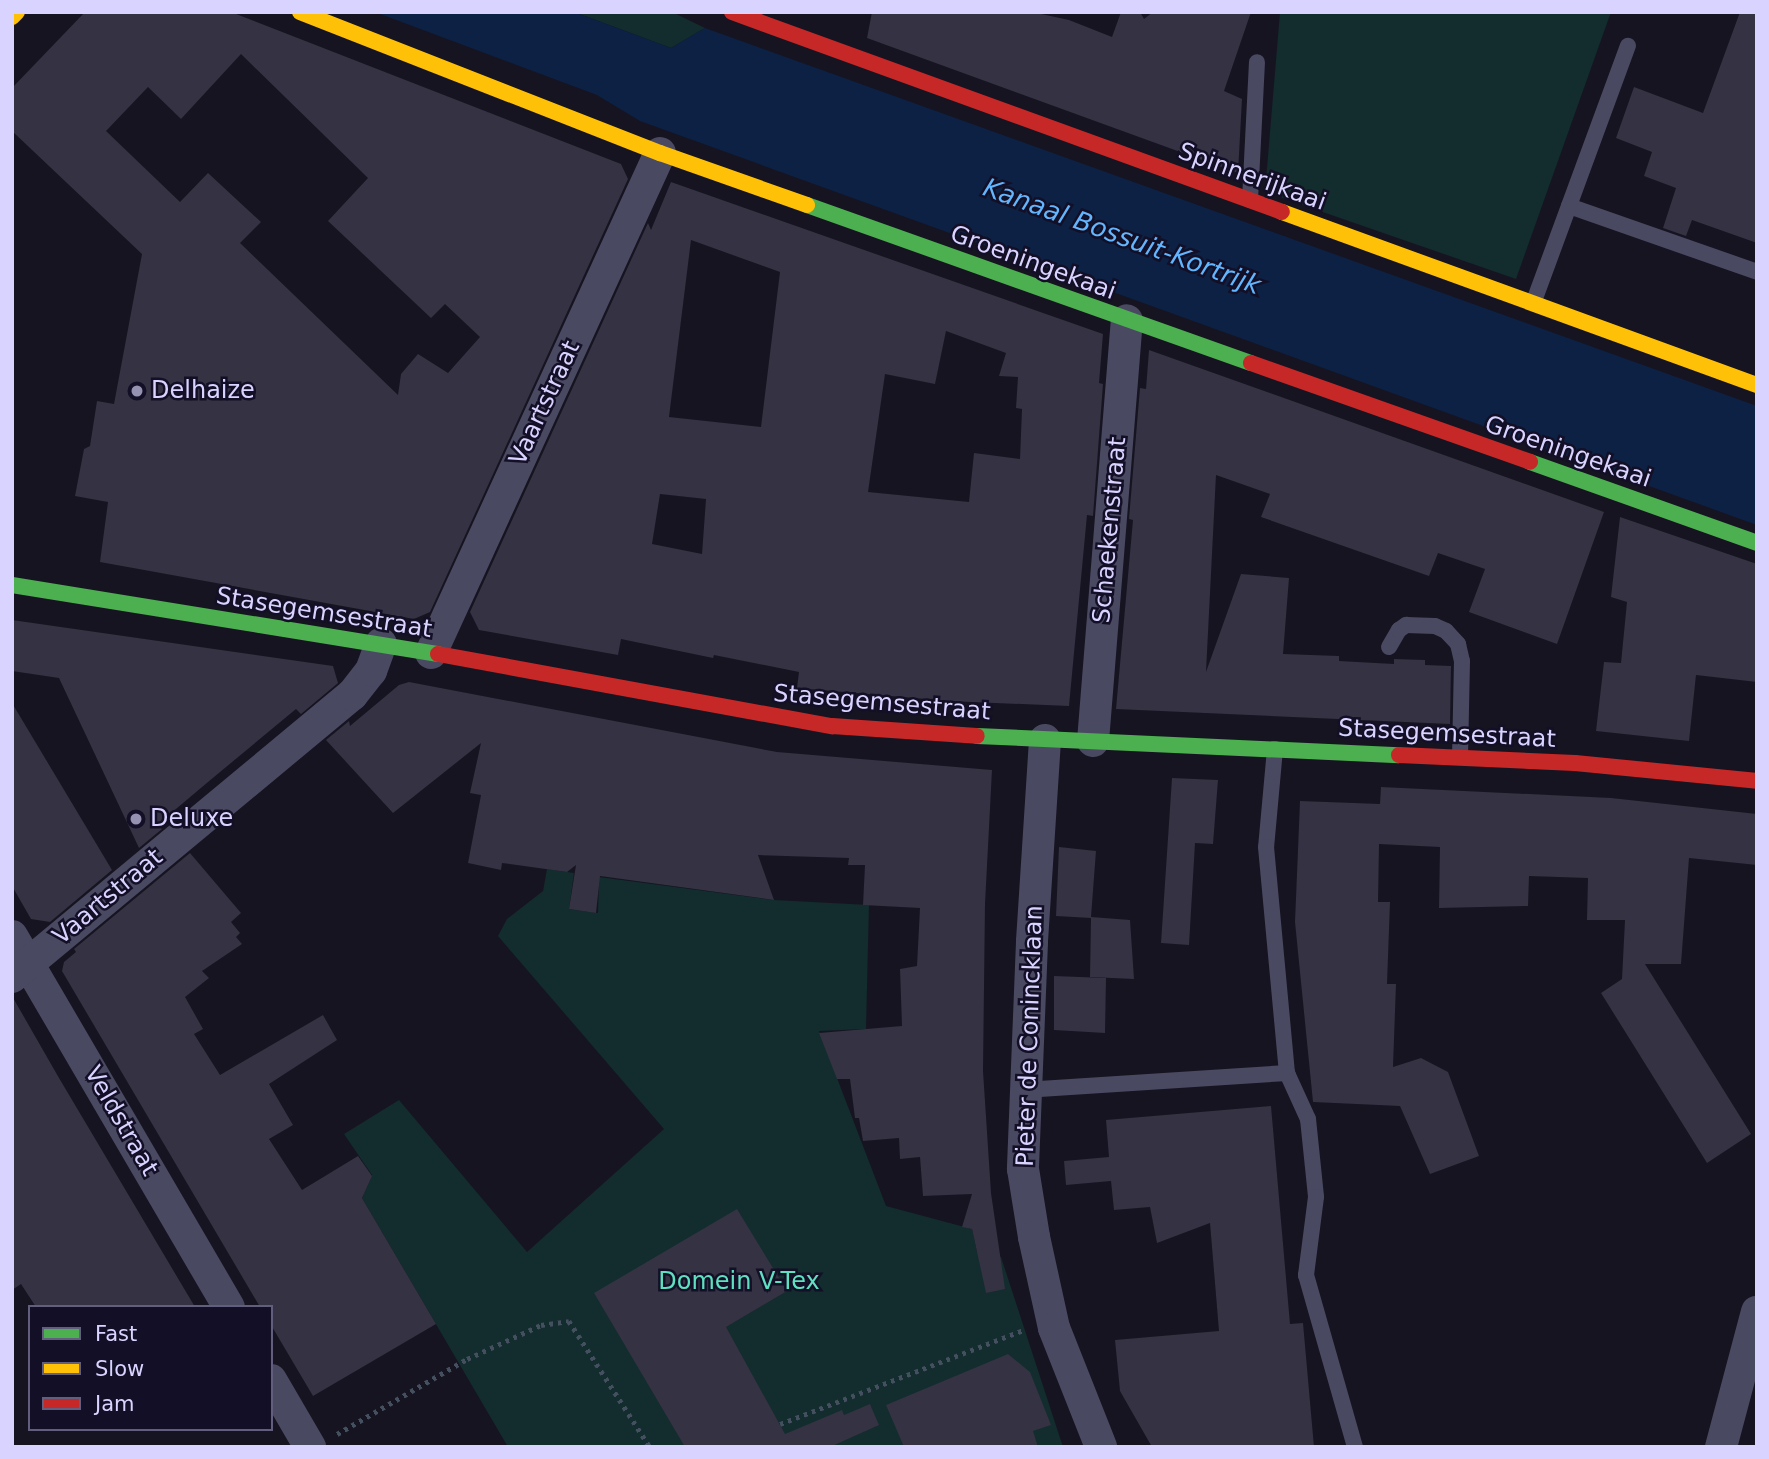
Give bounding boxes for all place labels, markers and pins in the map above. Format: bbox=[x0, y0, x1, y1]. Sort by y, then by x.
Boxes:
place label: Delhaize bbox=[151, 377, 255, 405]
marker: Delhaize bbox=[129, 383, 145, 399]
place label: Deluxe bbox=[150, 805, 233, 833]
marker: Deluxe bbox=[128, 811, 144, 827]

